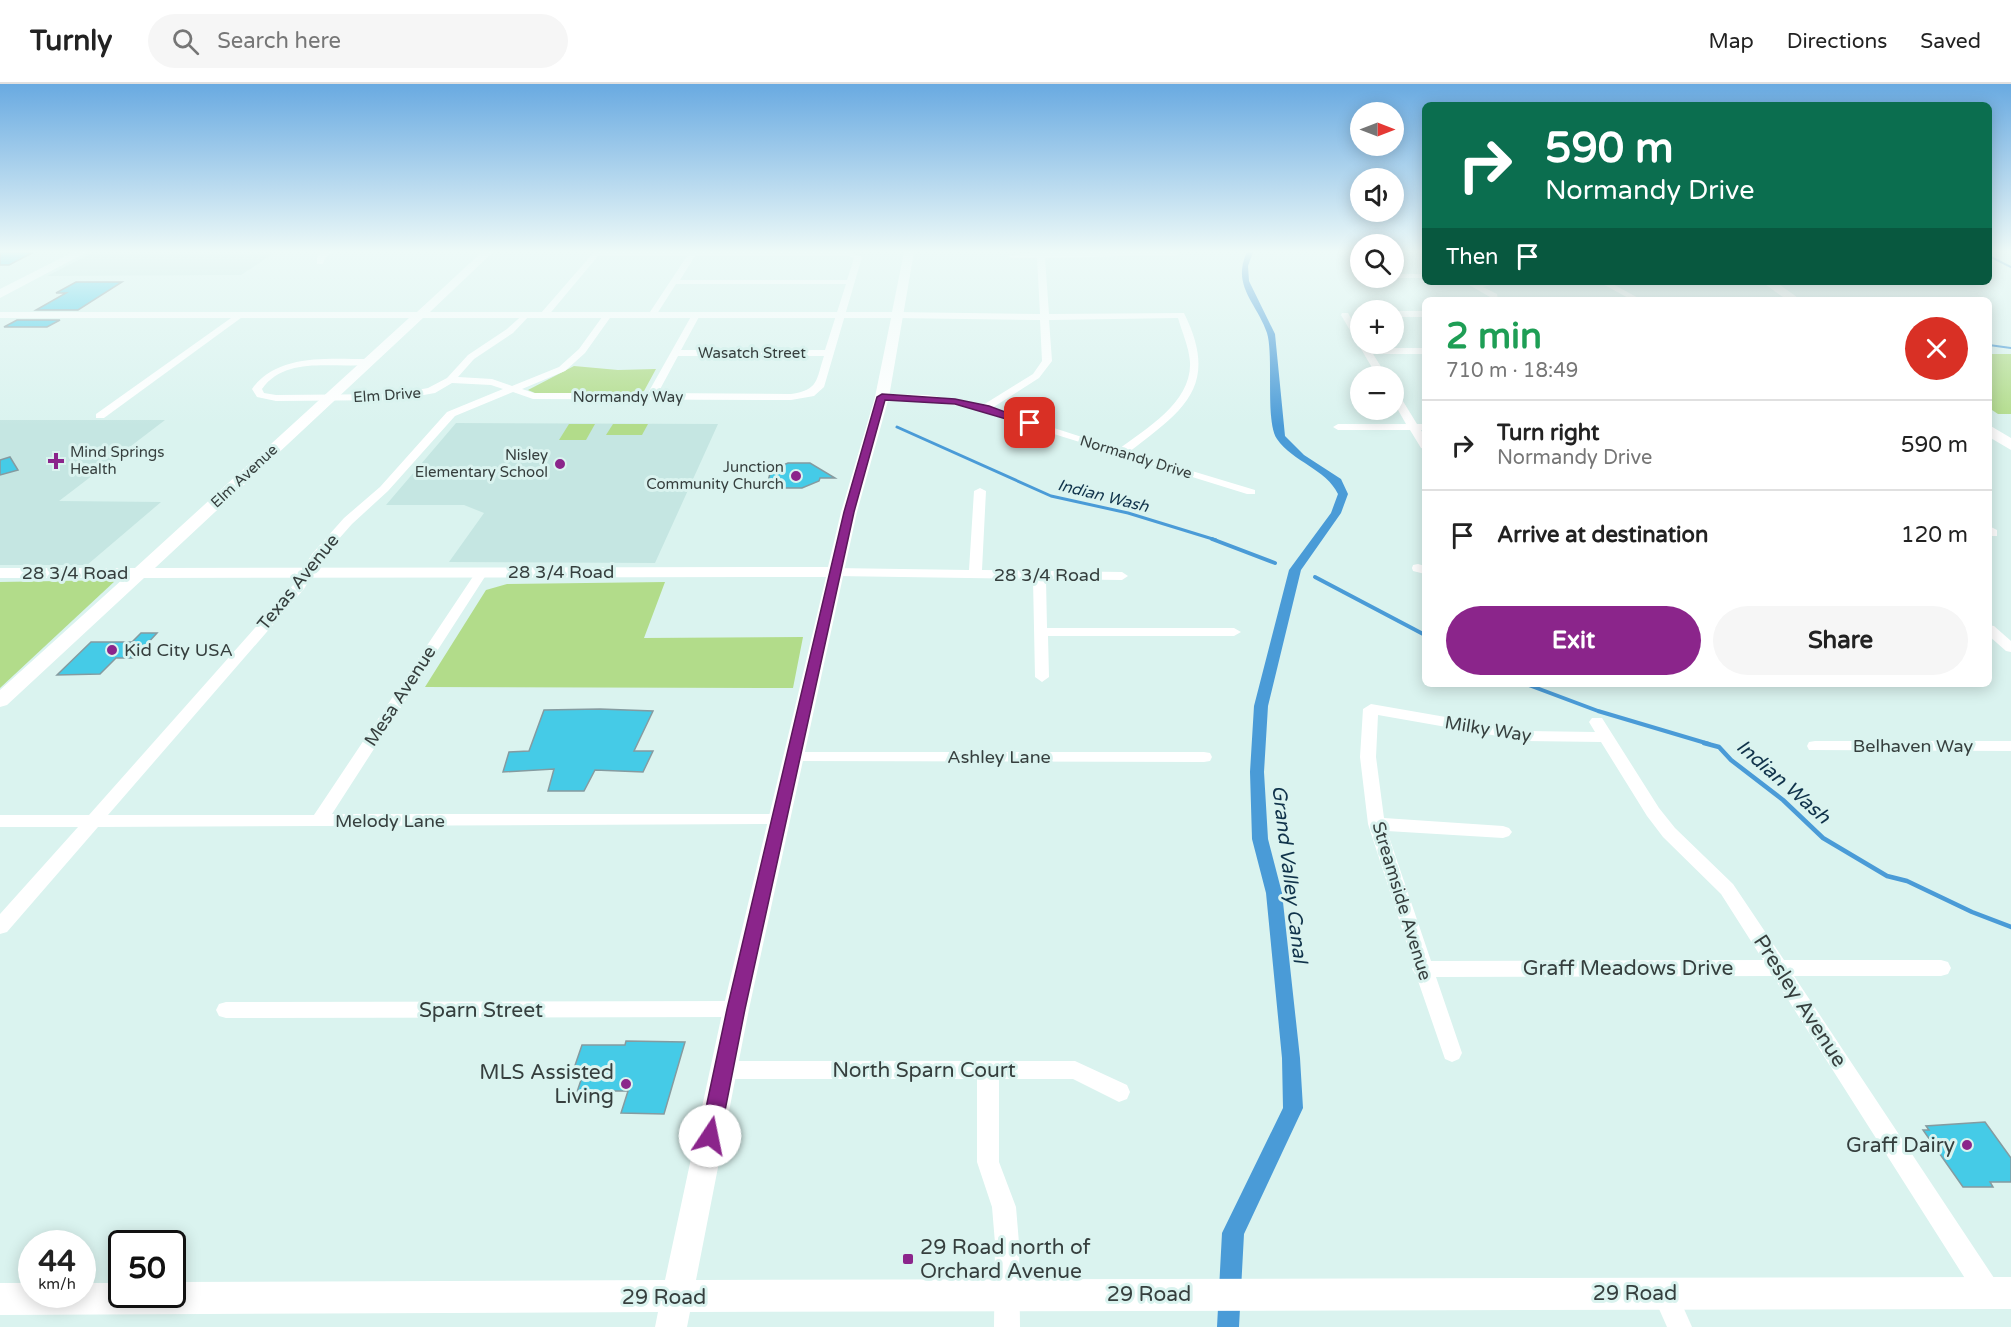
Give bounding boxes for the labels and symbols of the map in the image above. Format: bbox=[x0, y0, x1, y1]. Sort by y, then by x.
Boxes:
north arrow bbox=[1350, 102, 1404, 156]
street label: Wasatch Street bbox=[698, 344, 806, 362]
street label: Elm Drive bbox=[352, 384, 422, 406]
street label: Normandy Way bbox=[573, 388, 683, 406]
pin bbox=[1004, 397, 1055, 448]
street label: Normandy Drive bbox=[1078, 431, 1194, 483]
street label: Elm Avenue bbox=[207, 441, 281, 511]
place label: Mind Springs Health bbox=[70, 443, 164, 478]
place label: Nisley Elementary School bbox=[415, 446, 548, 481]
marker: Mind Springs Health bbox=[47, 452, 65, 470]
marker: Nisley Elementary School bbox=[553, 457, 567, 471]
place label: Junction Community Church bbox=[646, 458, 784, 493]
marker: Junction Community Church bbox=[789, 469, 803, 483]
water label: Indian Wash bbox=[1055, 475, 1152, 517]
street label: Texas Avenue bbox=[252, 529, 344, 635]
street label: 28 3/4 Road bbox=[508, 561, 614, 583]
street label: 28 3/4 Road bbox=[22, 562, 128, 584]
street label: 28 3/4 Road bbox=[994, 564, 1100, 586]
place label: Kid City USA bbox=[124, 639, 233, 661]
street label: Mesa Avenue bbox=[359, 642, 441, 750]
marker: Kid City USA bbox=[105, 643, 119, 657]
street label: Milky Way bbox=[1443, 711, 1533, 747]
water label: Indian Wash bbox=[1731, 735, 1835, 830]
street label: Belhaven Way bbox=[1853, 735, 1973, 757]
street label: Ashley Lane bbox=[947, 746, 1051, 768]
water label: Grand Valley Canal bbox=[1266, 784, 1312, 966]
street label: Melody Lane bbox=[335, 810, 445, 832]
street label: Streamside Avenue bbox=[1367, 819, 1437, 983]
street label: Presley Avenue bbox=[1748, 930, 1852, 1072]
street label: Graff Meadows Drive bbox=[1523, 956, 1733, 981]
street label: Sparn Street bbox=[419, 998, 543, 1023]
street label: North Sparn Court bbox=[832, 1058, 1016, 1083]
place label: MLS Assisted Living bbox=[479, 1060, 614, 1109]
marker: MLS Assisted Living bbox=[619, 1077, 633, 1091]
position arrow bbox=[678, 1104, 742, 1168]
place label: Graff Dairy bbox=[1846, 1133, 1955, 1158]
marker: Graff Dairy bbox=[1960, 1138, 1974, 1152]
speed limit sign: 50 bbox=[108, 1230, 186, 1308]
place label: 29 Road north of Orchard Avenue bbox=[920, 1235, 1091, 1284]
marker: 29 Road north of Orchard Avenue bbox=[901, 1252, 915, 1266]
street label: 29 Road bbox=[1593, 1281, 1677, 1306]
street label: 29 Road bbox=[1107, 1282, 1191, 1307]
street label: 29 Road bbox=[622, 1285, 706, 1310]

